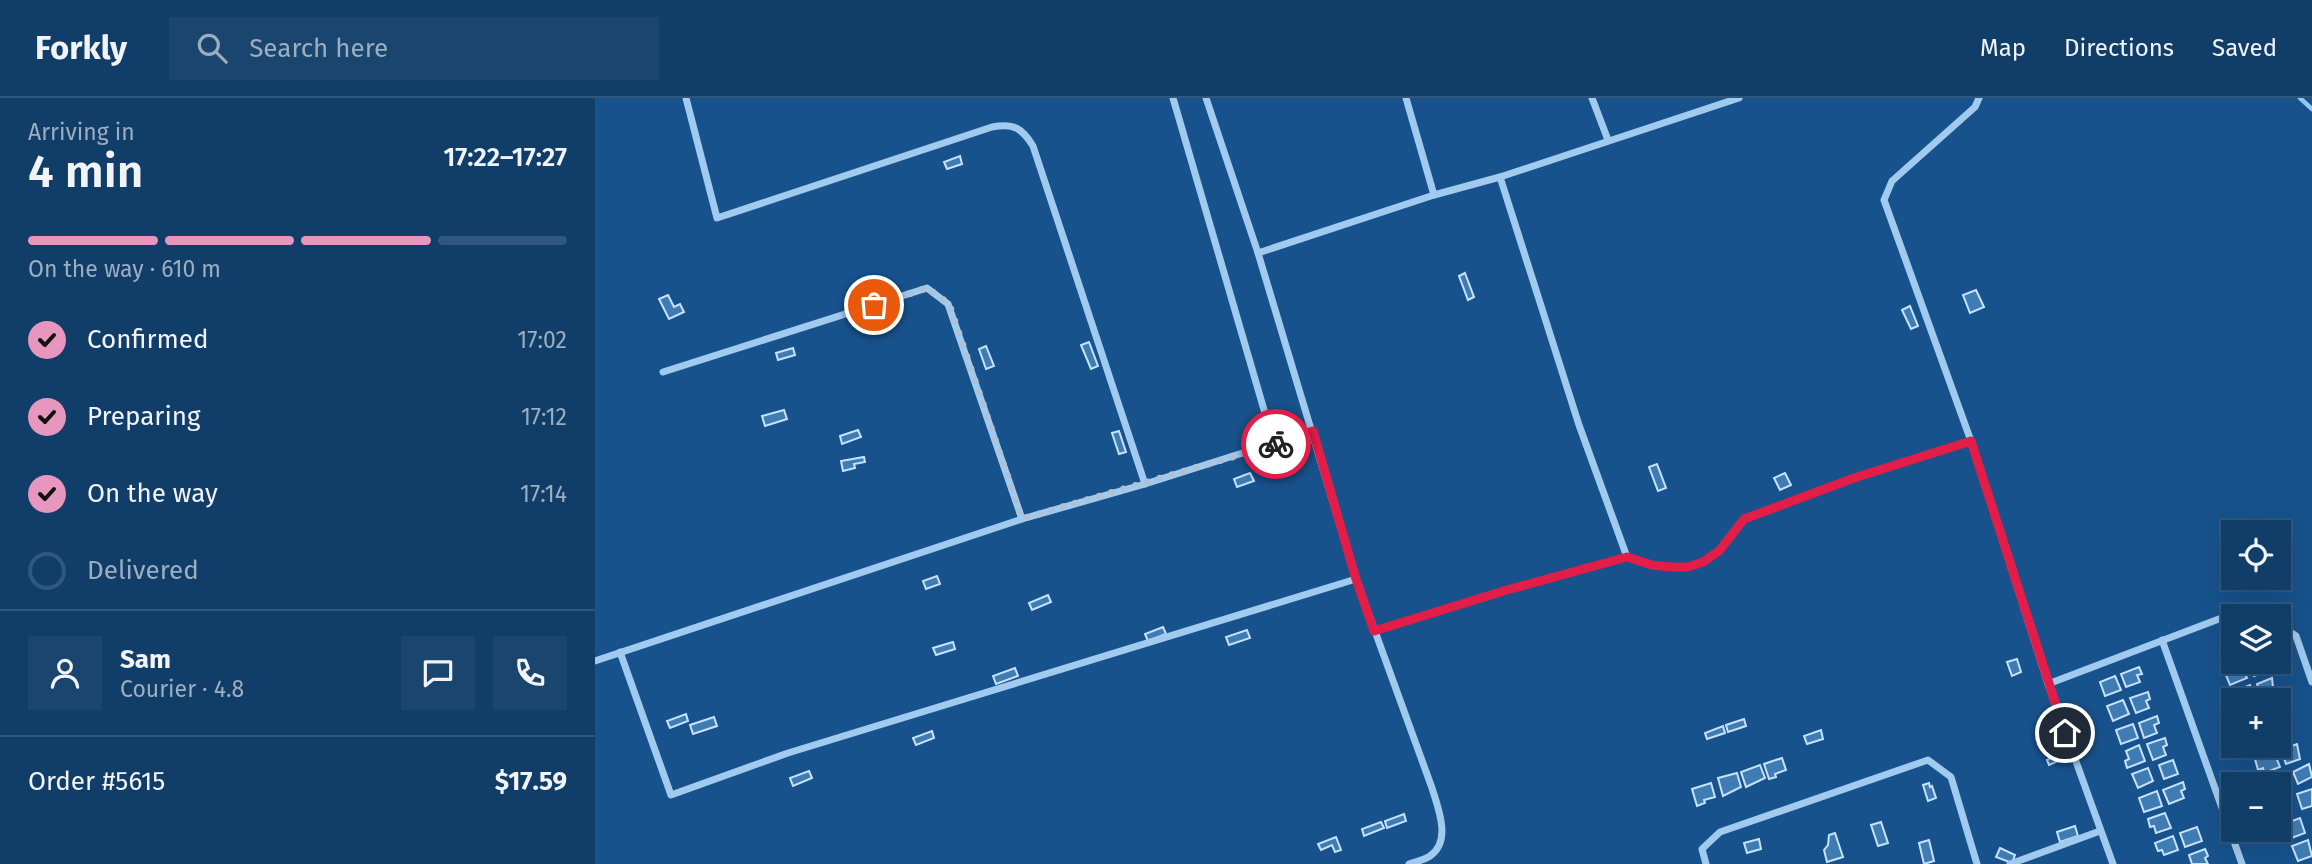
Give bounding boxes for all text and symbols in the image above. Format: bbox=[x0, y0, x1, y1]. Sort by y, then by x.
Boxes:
search box bbox=[169, 17, 659, 80]
text: Forkly bbox=[35, 28, 127, 68]
icon: search bbox=[193, 29, 231, 67]
text: Search here bbox=[249, 33, 388, 64]
text: Map bbox=[1980, 34, 2026, 62]
text: Directions bbox=[2064, 34, 2174, 62]
text: Saved bbox=[2212, 34, 2277, 62]
text: Arriving in bbox=[28, 118, 135, 146]
text: 17:22–17:27 bbox=[443, 142, 567, 173]
text: 4 min bbox=[28, 144, 143, 199]
text: On the way · 610 m bbox=[28, 255, 221, 283]
pin bbox=[844, 275, 904, 335]
icon: bag bbox=[855, 286, 893, 324]
icon: check bbox=[28, 321, 66, 359]
text: Confirmed bbox=[87, 324, 208, 355]
text: 17:02 bbox=[517, 326, 567, 354]
icon: check bbox=[28, 398, 66, 436]
text: Preparing bbox=[87, 401, 200, 432]
text: 17:12 bbox=[521, 403, 567, 431]
courier bbox=[1241, 409, 1311, 479]
icon: bike bbox=[1257, 425, 1295, 463]
icon: check bbox=[28, 475, 66, 513]
text: On the way bbox=[87, 478, 218, 509]
text: 17:14 bbox=[520, 480, 567, 508]
map controls bbox=[2221, 520, 2291, 842]
button: locate bbox=[2221, 520, 2291, 590]
text: Delivered bbox=[87, 555, 199, 586]
button: layers bbox=[2221, 604, 2291, 674]
button: person bbox=[28, 636, 102, 710]
button: chat bbox=[401, 636, 475, 710]
button: phone bbox=[493, 636, 567, 710]
text: Sam bbox=[120, 644, 171, 675]
text: Courier · 4.8 bbox=[120, 675, 244, 703]
button: + bbox=[2221, 688, 2291, 758]
pin bbox=[2035, 703, 2095, 763]
icon: home bbox=[2046, 714, 2084, 752]
text: Order #5615 bbox=[28, 766, 165, 797]
text: $17.59 bbox=[495, 766, 567, 797]
button: − bbox=[2221, 772, 2291, 842]

